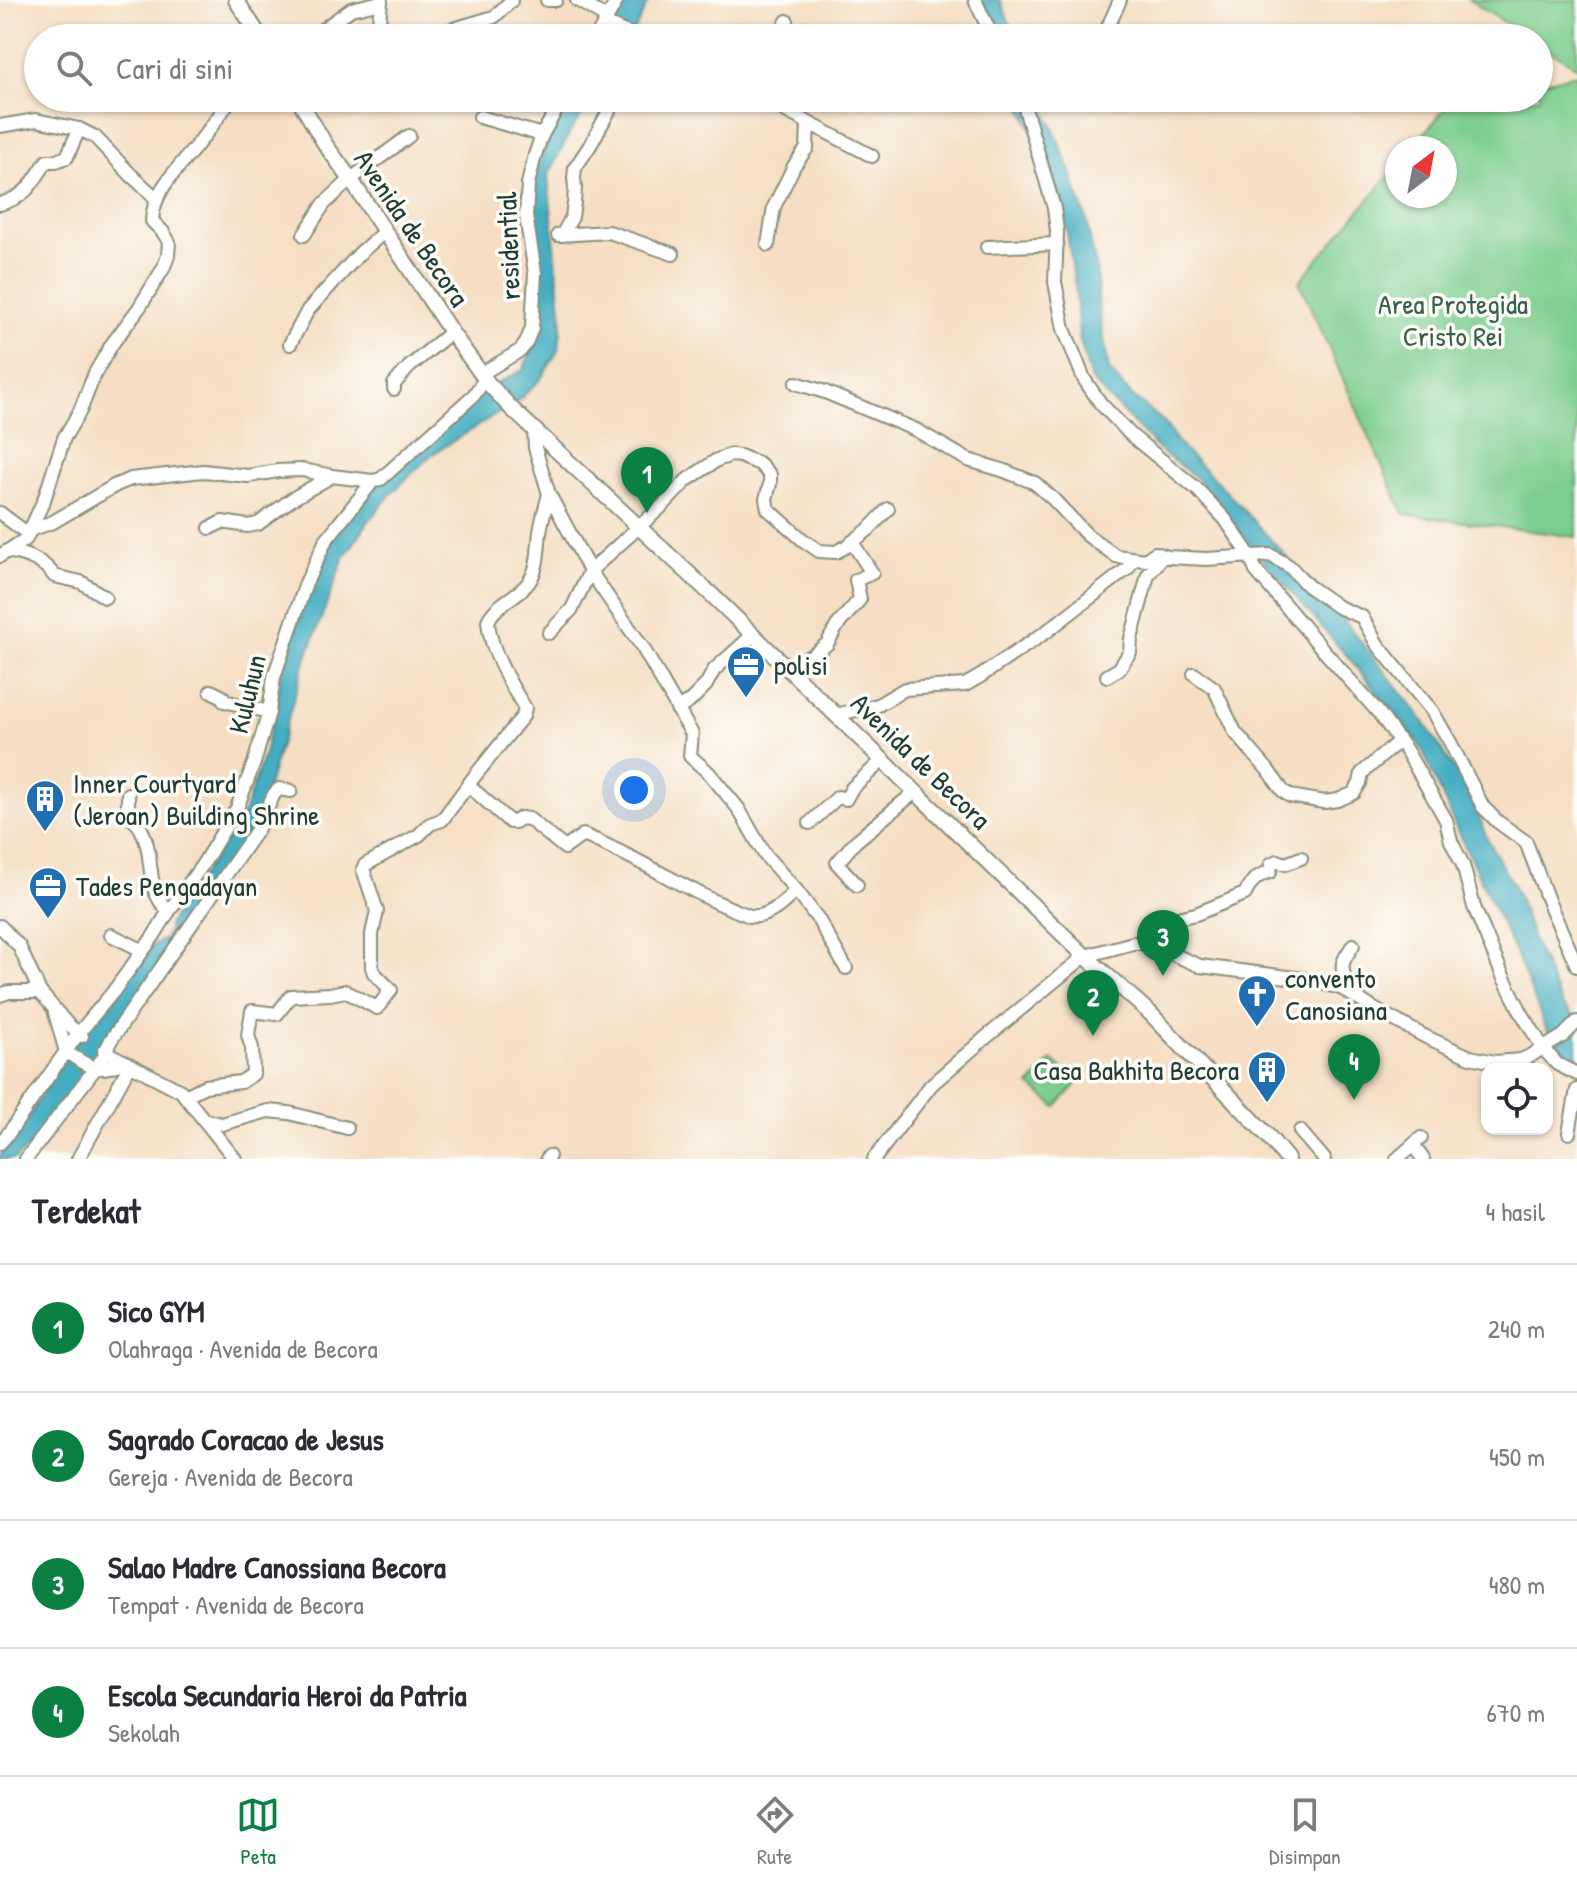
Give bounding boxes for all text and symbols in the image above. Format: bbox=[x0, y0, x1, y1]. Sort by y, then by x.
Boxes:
search box bbox=[24, 24, 1553, 112]
icon: search bbox=[52, 46, 96, 90]
text: Cari di sini bbox=[116, 48, 233, 88]
north arrow bbox=[1385, 136, 1457, 208]
street label: Avenida de Becora bbox=[346, 142, 478, 314]
street label: residential bbox=[487, 191, 529, 301]
park label: Area Protegida Cristo Rei bbox=[1378, 285, 1528, 355]
pin: 1 bbox=[621, 447, 673, 513]
office icon: polisi bbox=[725, 644, 767, 699]
place label: polisi bbox=[774, 646, 828, 684]
street label: Kuluhun bbox=[219, 651, 275, 737]
street label: Avenida de Becora bbox=[843, 684, 999, 838]
place label: Inner Courtyard (Jeroan) Building Shrine bbox=[73, 764, 320, 834]
your location bbox=[614, 770, 654, 810]
building icon: Inner Courtyard (Jeroan) Building Shrine bbox=[24, 778, 66, 833]
office icon: Tades Pengadayan bbox=[27, 865, 69, 920]
place label: Tades Pengadayan bbox=[76, 867, 257, 905]
pin: 3 bbox=[1137, 910, 1189, 976]
place label: convento Canosiana bbox=[1285, 959, 1387, 1029]
pin: 2 bbox=[1067, 970, 1119, 1036]
church icon: convento Canosiana bbox=[1236, 973, 1278, 1028]
pin: 4 bbox=[1328, 1034, 1380, 1100]
building icon: Casa Bakhita Becora bbox=[1246, 1049, 1288, 1104]
place label: Casa Bakhita Becora bbox=[1033, 1051, 1239, 1089]
map controls bbox=[1481, 1063, 1553, 1135]
button: locate bbox=[1481, 1063, 1553, 1135]
text: Terdekat bbox=[32, 1188, 140, 1234]
text: 4 hasil bbox=[1485, 1194, 1545, 1229]
text: Sico GYM bbox=[108, 1291, 205, 1331]
text: 1 bbox=[53, 1311, 63, 1346]
text: 240 m bbox=[1488, 1311, 1545, 1346]
text: Olahraga · Avenida de Becora bbox=[108, 1331, 378, 1366]
text: Sagrado Coracao de Jesus bbox=[108, 1419, 384, 1459]
text: 2 bbox=[52, 1439, 64, 1474]
text: 450 m bbox=[1489, 1439, 1545, 1474]
text: Gereja · Avenida de Becora bbox=[108, 1459, 353, 1494]
text: Salao Madre Canossiana Becora bbox=[108, 1547, 446, 1587]
text: 3 bbox=[52, 1567, 64, 1602]
text: 480 m bbox=[1489, 1567, 1545, 1602]
text: Tempat · Avenida de Becora bbox=[108, 1587, 364, 1622]
text: Escola Secundaria Heroi da Patria bbox=[108, 1675, 467, 1715]
text: 4 bbox=[53, 1695, 63, 1730]
text: 670 m bbox=[1486, 1695, 1545, 1730]
text: Sekolah bbox=[108, 1715, 180, 1750]
tab: Peta bbox=[236, 1793, 280, 1871]
tab: Rute bbox=[753, 1793, 797, 1871]
tab: Disimpan bbox=[1269, 1793, 1341, 1871]

